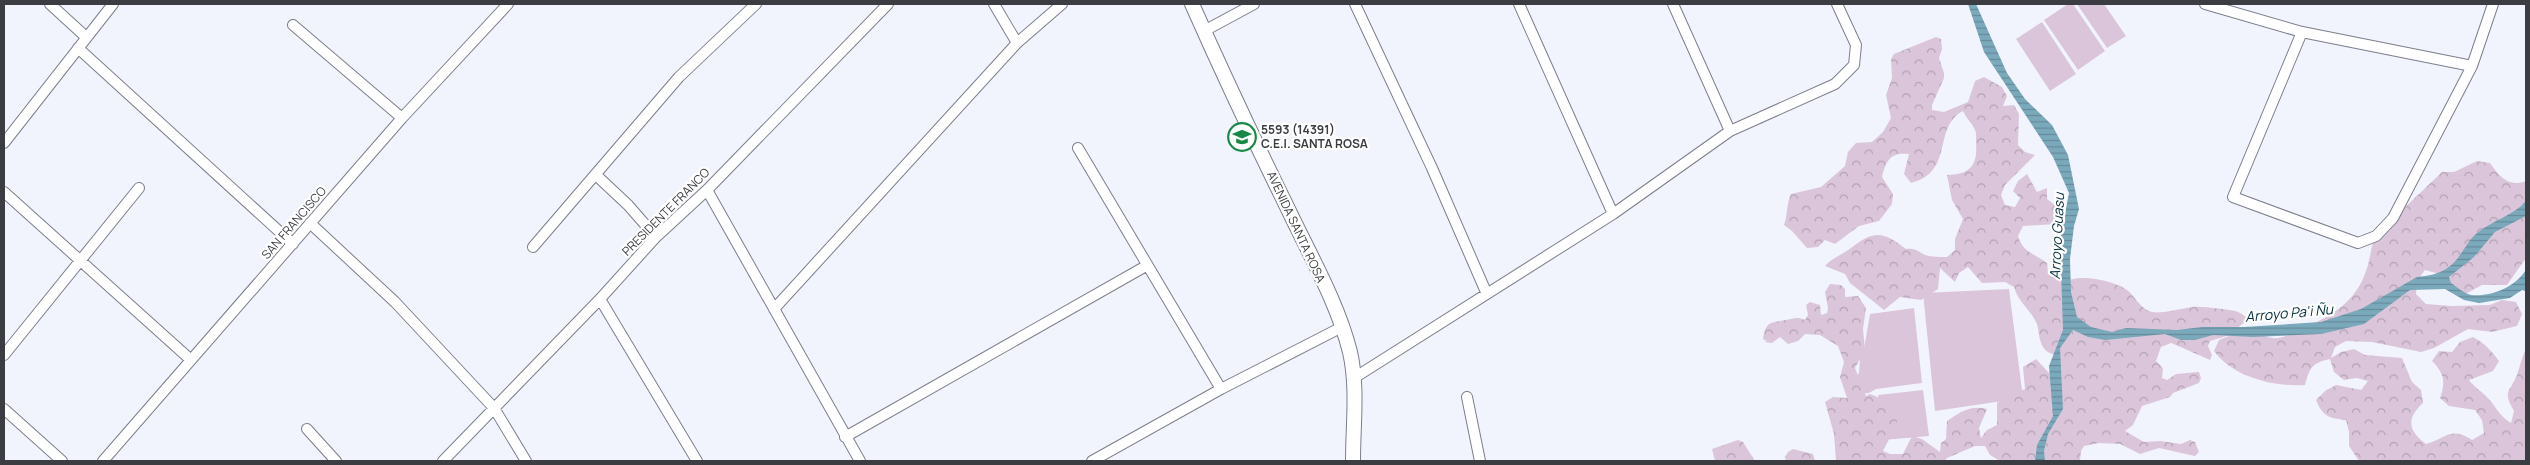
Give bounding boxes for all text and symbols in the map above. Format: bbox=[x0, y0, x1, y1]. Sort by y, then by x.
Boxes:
place label: 5593 (14391) C.E.I. SANTA ROSA bbox=[1261, 121, 1368, 152]
school or university icon: 5593 (14391) C.E.I. SANTA ROSA bbox=[1227, 122, 1257, 152]
street label: PRESIDENTE FRANCO bbox=[618, 164, 714, 259]
street label: AVENIDA SANTA ROSA bbox=[1263, 168, 1330, 286]
street label: SAN FRANCISCO bbox=[257, 182, 330, 263]
water label: Arroyo Guasu bbox=[2045, 191, 2068, 280]
water label: Arroyo Pa'i Ñu bbox=[2244, 299, 2335, 326]

